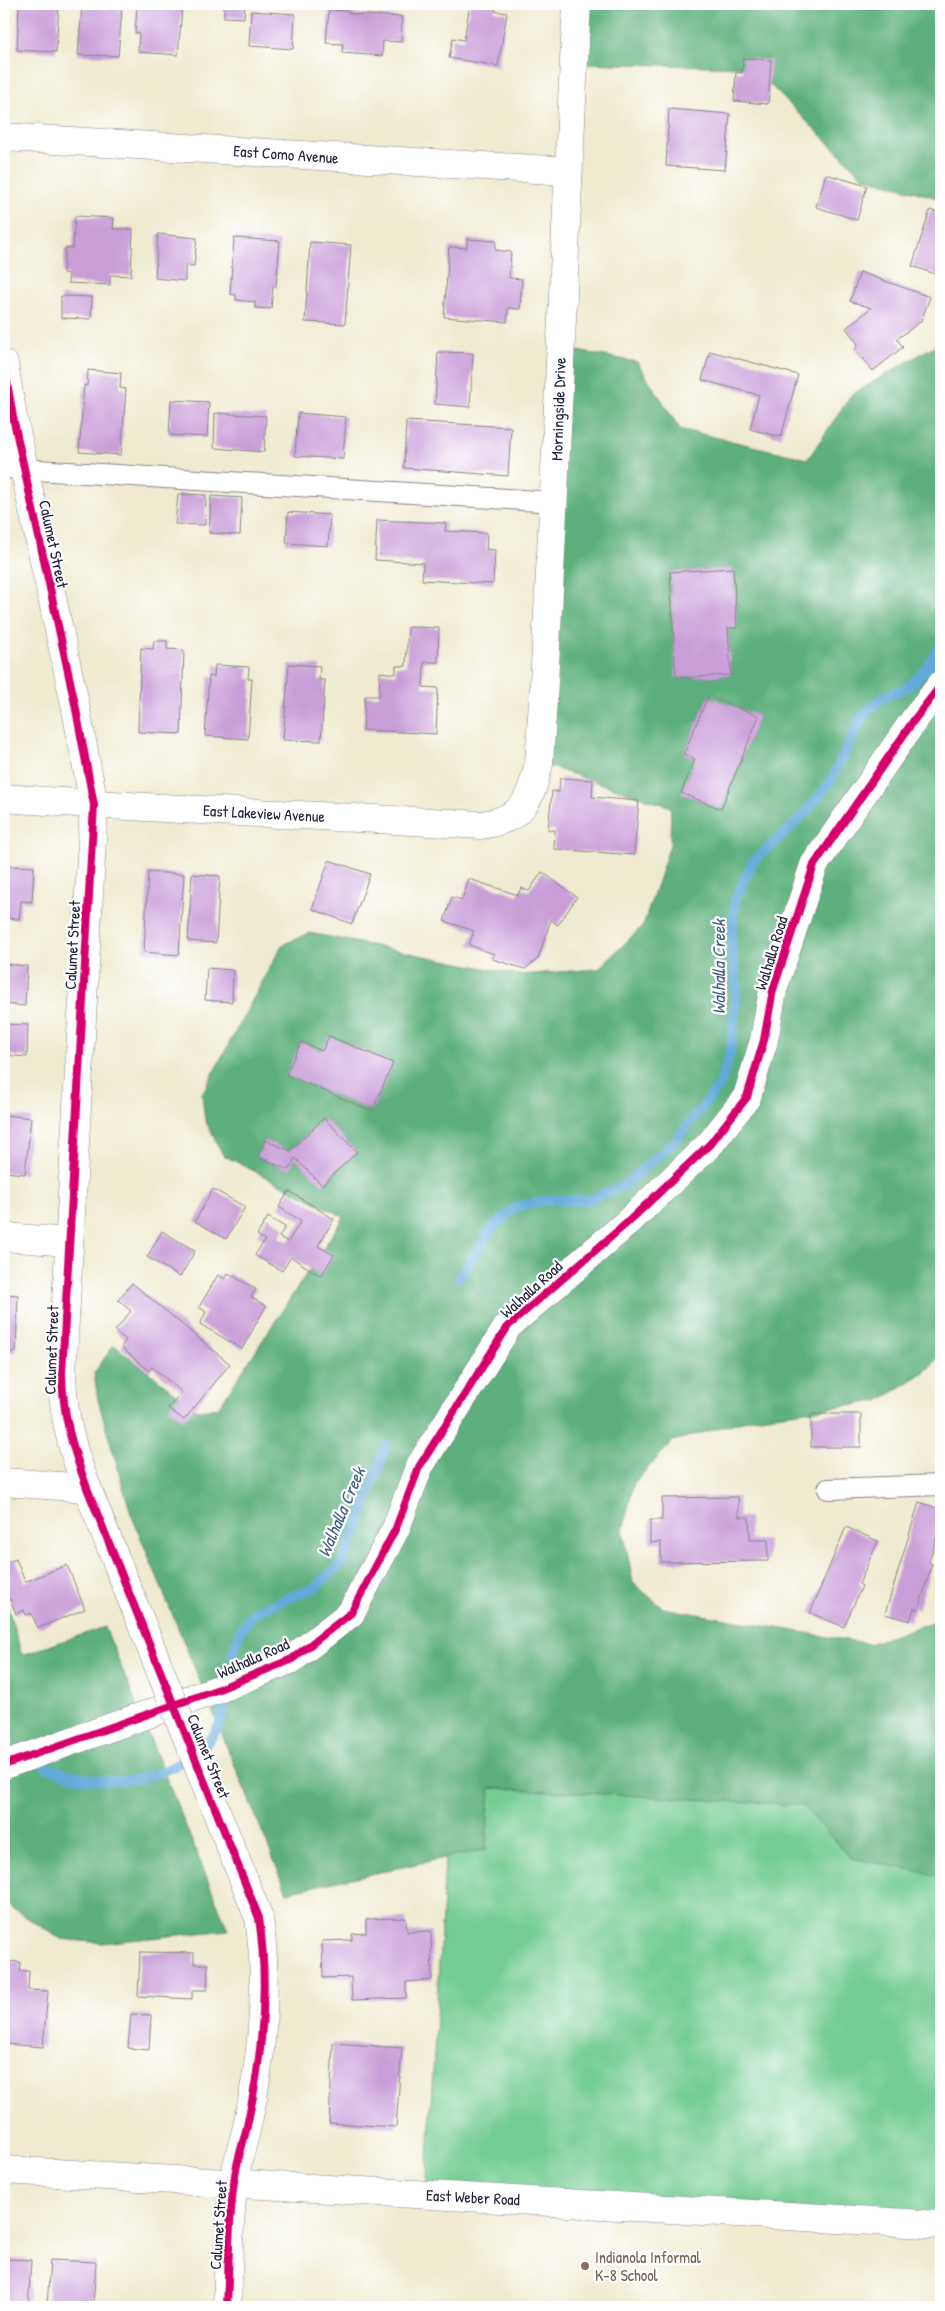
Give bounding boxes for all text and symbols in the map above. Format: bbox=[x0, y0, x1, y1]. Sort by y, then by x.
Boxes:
street label: East Como Avenue bbox=[233, 139, 340, 169]
street label: Morningside Drive bbox=[545, 356, 571, 461]
street label: Calumet Street bbox=[34, 498, 74, 590]
street label: East Lakeview Avenue bbox=[203, 799, 326, 827]
street label: Calumet Street bbox=[59, 899, 85, 990]
street label: Walhalla Road bbox=[749, 913, 793, 993]
water label: Walhalla Creek bbox=[706, 918, 731, 1015]
street label: Walhalla Road bbox=[495, 1255, 567, 1323]
street label: Calumet Street bbox=[38, 1304, 64, 1395]
water label: Walhalla Creek bbox=[311, 1462, 372, 1561]
street label: Walhalla Road bbox=[214, 1632, 292, 1684]
street label: Calumet Street bbox=[182, 1710, 236, 1802]
street label: Calumet Street bbox=[204, 2179, 232, 2270]
street label: East Weber Road bbox=[426, 2184, 520, 2210]
place label: Indianola Informal K-8 School bbox=[595, 2246, 701, 2286]
marker: Indianola Informal K-8 School bbox=[579, 2260, 591, 2272]

